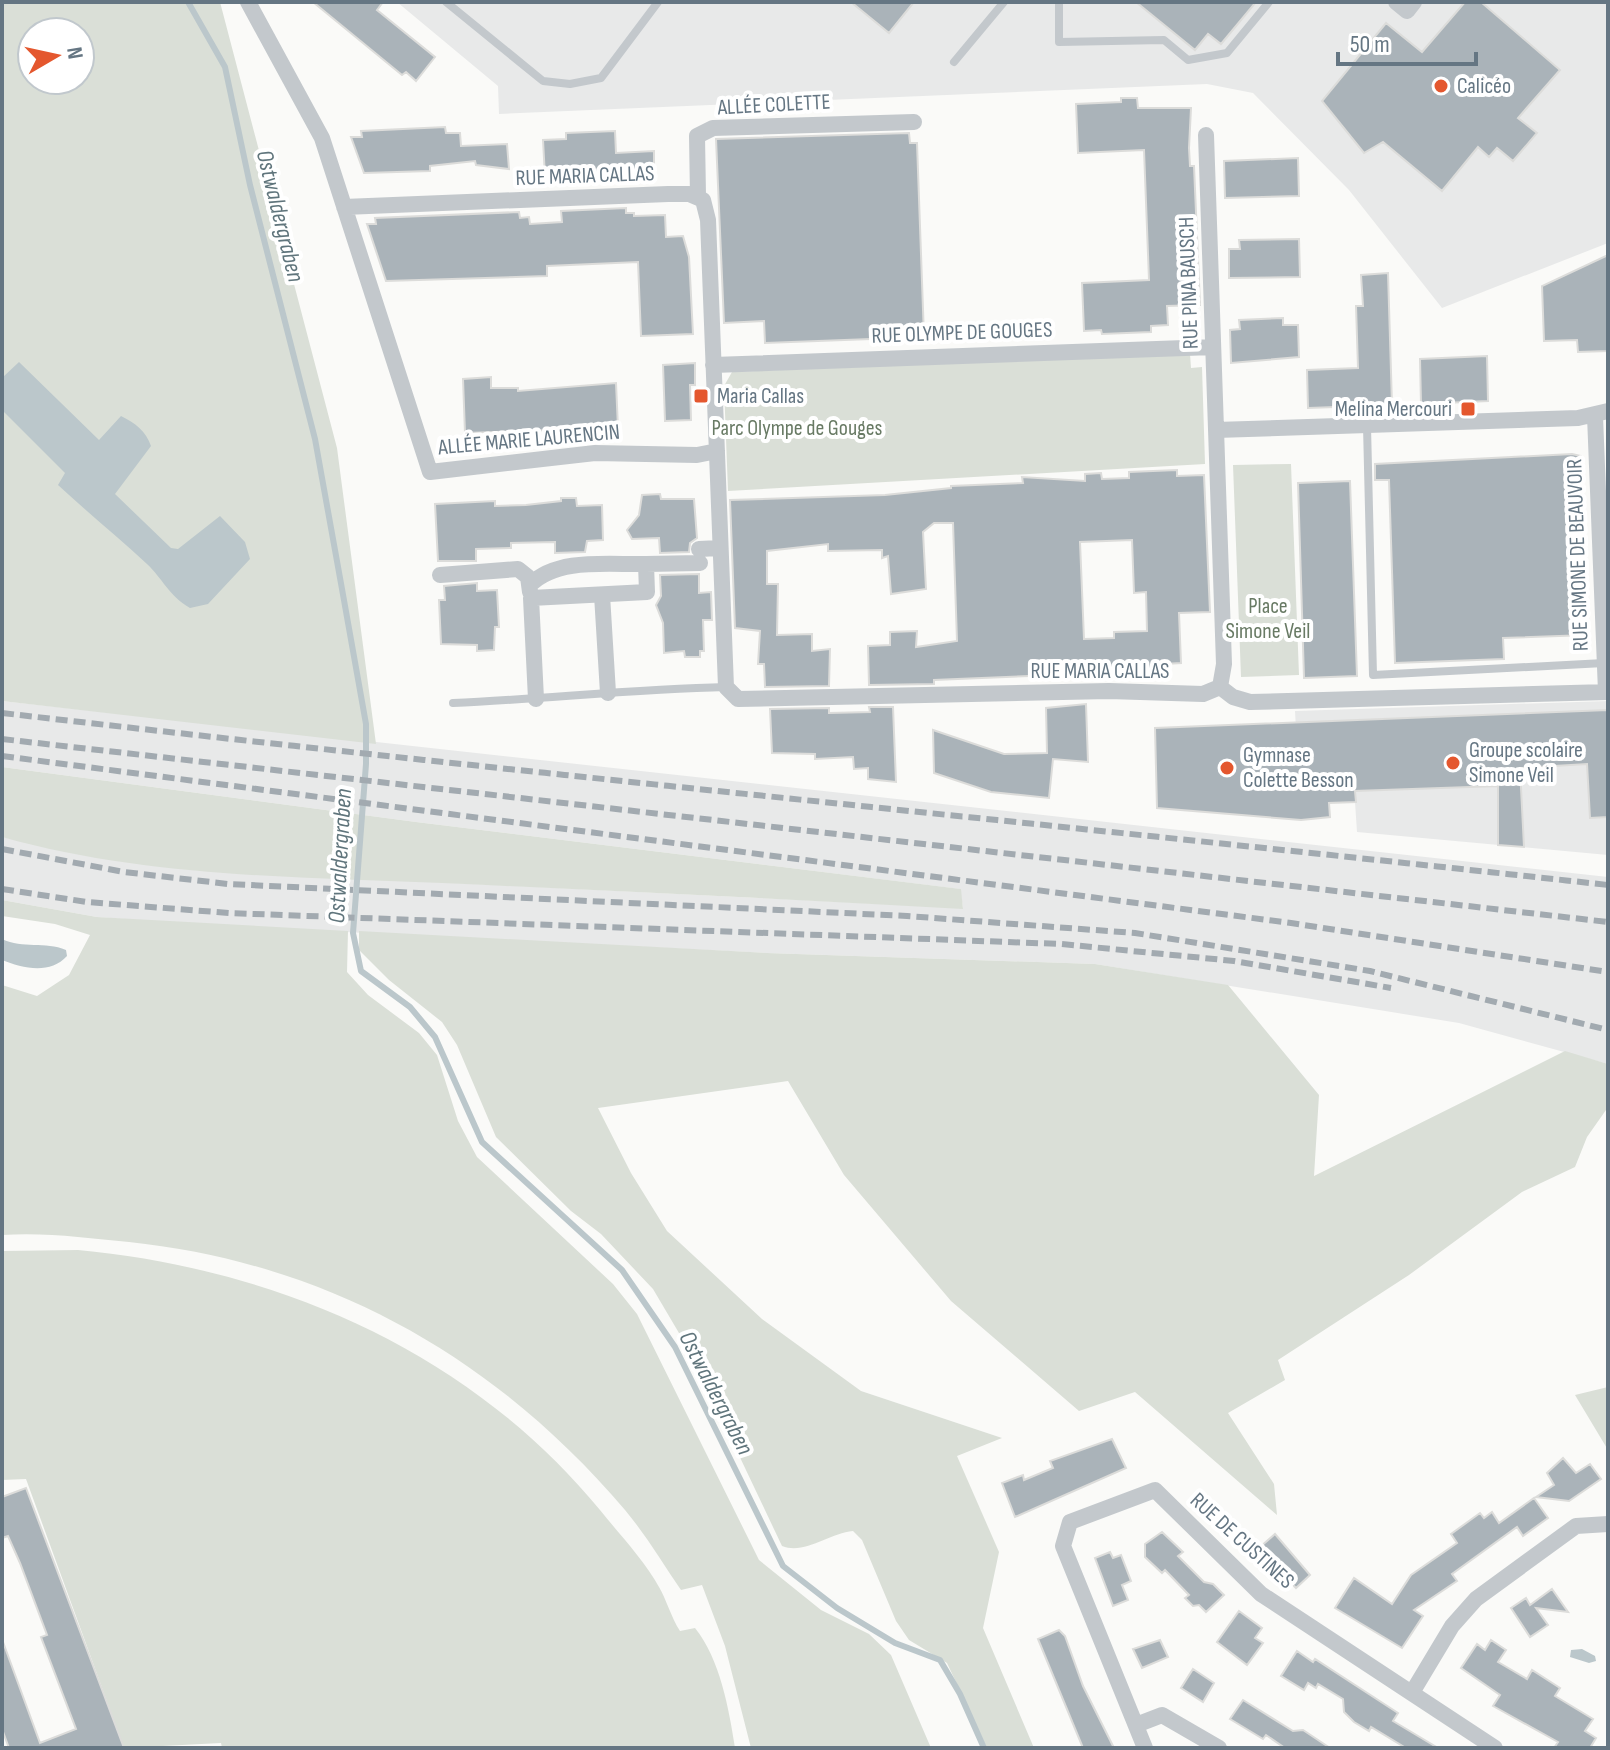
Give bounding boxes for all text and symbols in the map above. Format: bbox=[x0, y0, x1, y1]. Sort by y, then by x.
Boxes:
north arrow bbox=[16, 16, 96, 96]
scale bar bbox=[1338, 16, 1476, 66]
text: 50 m bbox=[1350, 30, 1390, 59]
text: N bbox=[60, 45, 89, 61]
place label: Calicéo bbox=[1457, 73, 1511, 100]
marker: Calicéo bbox=[1432, 77, 1450, 95]
street label: ALLÉE COLETTE bbox=[716, 89, 831, 121]
water label: Ostwaldergraben bbox=[250, 147, 310, 285]
street label: RUE MARIA CALLAS bbox=[515, 160, 655, 192]
street label: RUE PINA BAUSCH bbox=[1173, 216, 1205, 350]
street label: RUE OLYMPE DE GOUGES bbox=[871, 316, 1053, 350]
place label: Maria Callas bbox=[717, 383, 804, 410]
marker: Maria Callas bbox=[692, 387, 710, 405]
place label: Melina Mercouri bbox=[1335, 396, 1452, 423]
marker: Melina Mercouri bbox=[1459, 400, 1477, 418]
park label: Parc Olympe de Gouges bbox=[711, 415, 883, 442]
street label: ALLÉE MARIE LAURENCIN bbox=[436, 419, 621, 461]
street label: RUE SIMONE DE BEAUVOIR bbox=[1561, 458, 1595, 652]
park label: Place Simone Veil bbox=[1226, 593, 1310, 645]
street label: RUE MARIA CALLAS bbox=[1031, 658, 1169, 685]
place label: Groupe scolaire Simone Veil bbox=[1469, 737, 1583, 789]
place label: Gymnase Colette Besson bbox=[1243, 742, 1354, 794]
marker: Groupe scolaire Simone Veil bbox=[1444, 754, 1462, 772]
marker: Gymnase Colette Besson bbox=[1218, 759, 1236, 777]
water label: Ostwaldergraben bbox=[322, 788, 358, 924]
water label: Ostwaldergraben bbox=[672, 1326, 760, 1460]
street label: RUE DE CUSTINES bbox=[1184, 1487, 1300, 1595]

